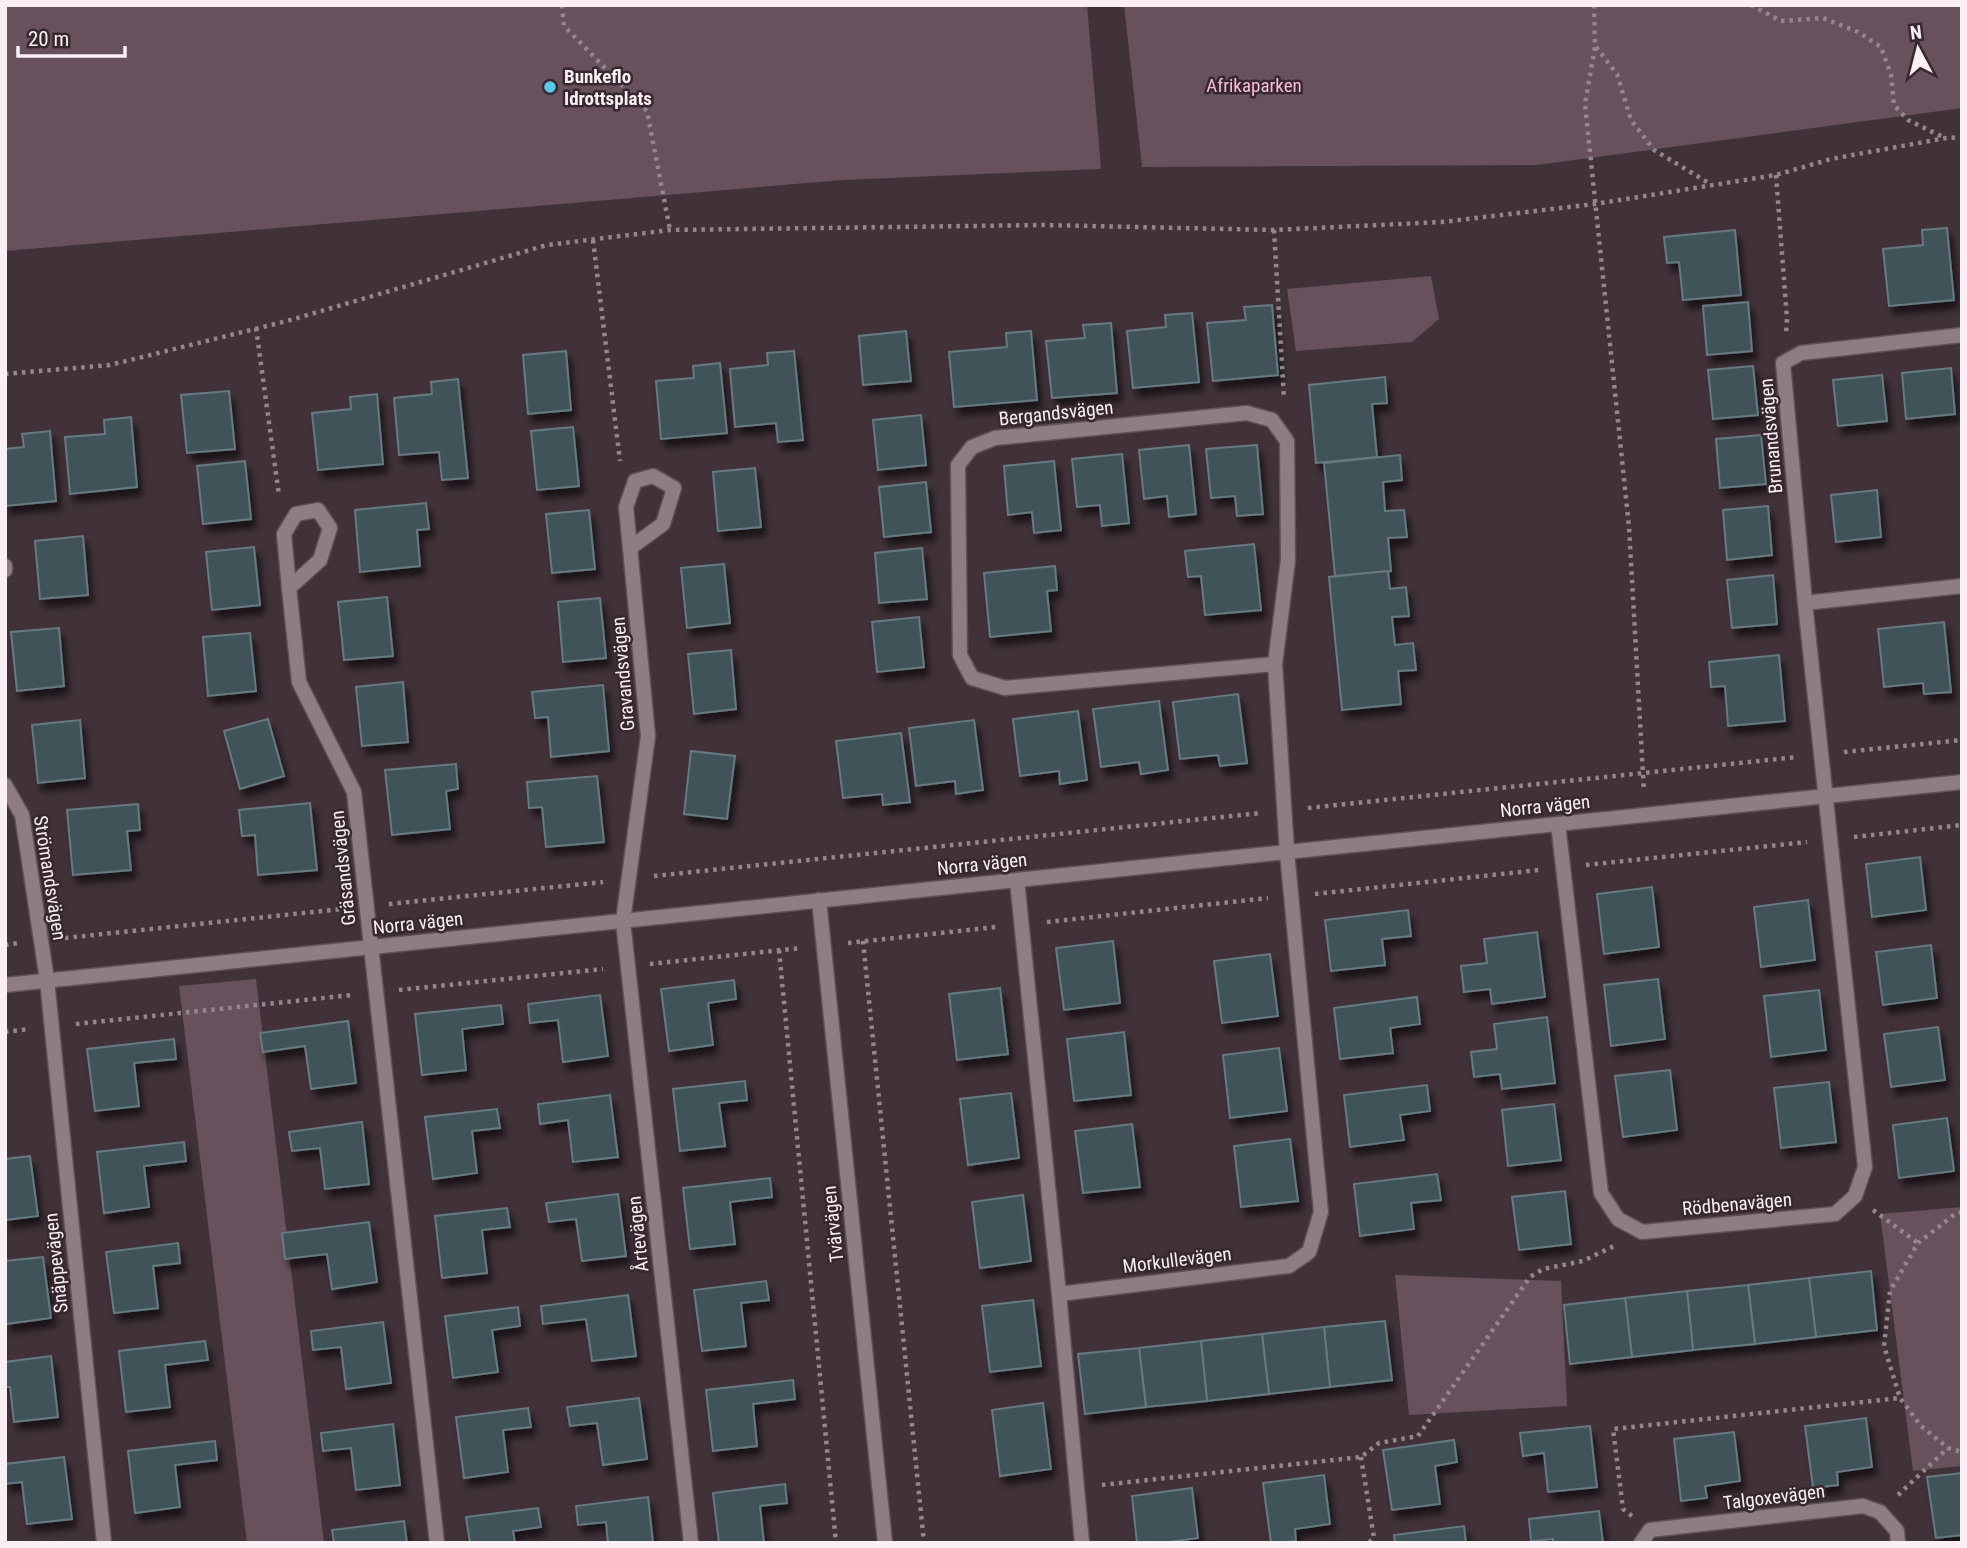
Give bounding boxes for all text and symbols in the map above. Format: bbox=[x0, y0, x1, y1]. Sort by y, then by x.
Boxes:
scale bar bbox=[18, 14, 124, 58]
north arrow bbox=[1883, 14, 1953, 84]
text: N bbox=[1909, 20, 1923, 45]
text: 20 m bbox=[28, 27, 69, 51]
place label: Bunkeflo Idrottsplats bbox=[564, 65, 652, 110]
park label: Afrikaparken bbox=[1206, 74, 1302, 97]
marker: Bunkeflo Idrottsplats bbox=[542, 79, 558, 95]
street label: Brunandsvägen bbox=[1755, 377, 1787, 495]
street label: Bergandsvägen bbox=[997, 396, 1115, 430]
street label: Gravandsvägen bbox=[607, 616, 639, 732]
street label: Norra vägen bbox=[1499, 790, 1591, 822]
street label: Gräsandsvägen bbox=[326, 809, 360, 927]
street label: Strömandsvägen bbox=[29, 814, 71, 942]
street label: Norra vägen bbox=[936, 848, 1028, 880]
street label: Norra vägen bbox=[372, 907, 464, 939]
street label: Tvärvägen bbox=[818, 1185, 848, 1263]
street label: Rödbenavägen bbox=[1681, 1188, 1793, 1220]
street label: Årtevägen bbox=[623, 1195, 653, 1273]
street label: Snäppevägen bbox=[39, 1212, 73, 1314]
street label: Morkullevägen bbox=[1121, 1242, 1233, 1278]
street label: Talgoxevägen bbox=[1722, 1479, 1826, 1515]

